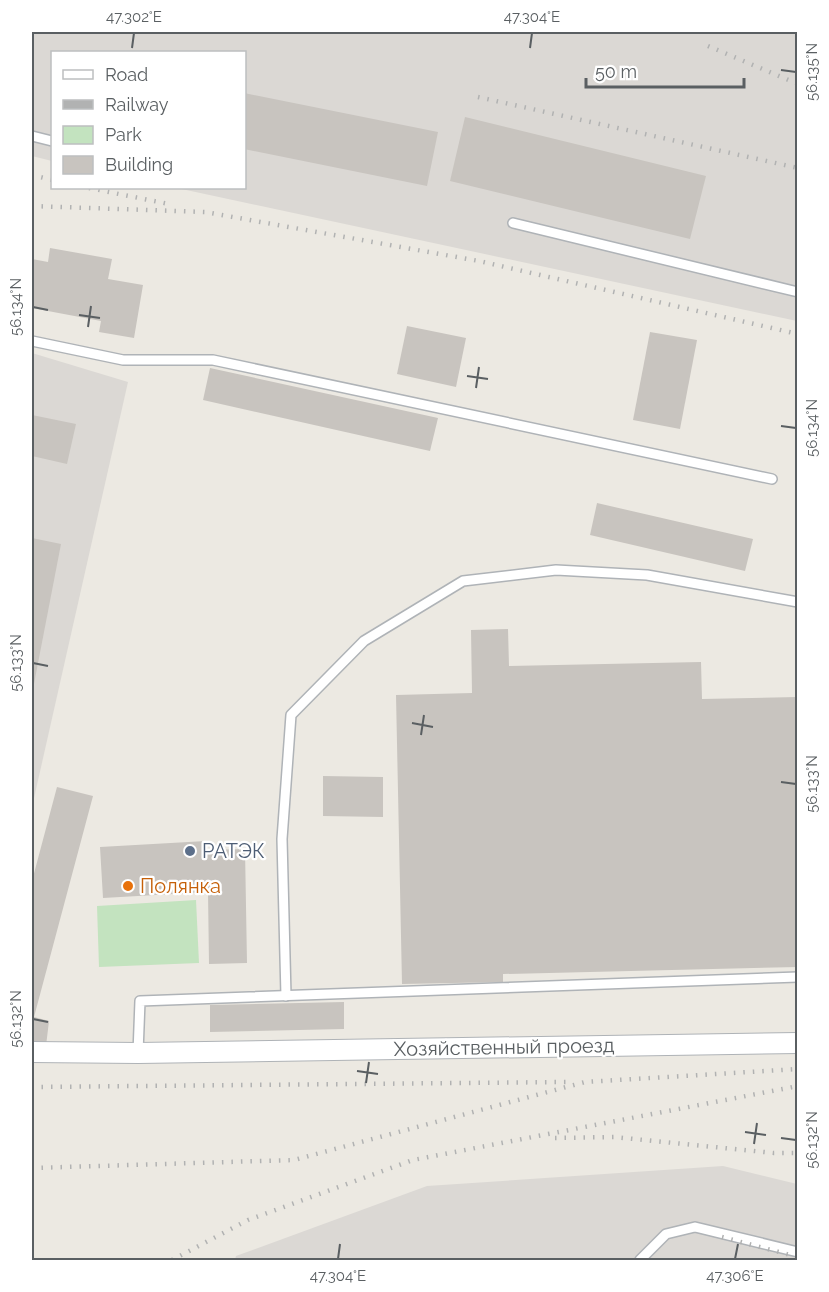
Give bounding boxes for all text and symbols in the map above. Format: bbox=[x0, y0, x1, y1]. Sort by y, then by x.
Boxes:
text: 47.302°E bbox=[106, 8, 162, 26]
text: 47.304°E bbox=[504, 8, 560, 26]
text: 56.135°N bbox=[803, 43, 821, 101]
legend bbox=[51, 51, 246, 189]
scale bar bbox=[586, 51, 744, 89]
text: 50 m bbox=[595, 61, 637, 82]
text: Road bbox=[105, 64, 148, 85]
text: Railway bbox=[105, 94, 169, 115]
text: Park bbox=[105, 124, 142, 145]
text: Building bbox=[105, 154, 173, 175]
text: 56.134°N bbox=[7, 278, 25, 336]
text: 56.134°N bbox=[803, 399, 821, 457]
text: 56.133°N bbox=[7, 634, 25, 692]
text: 56.133°N bbox=[803, 755, 821, 813]
place label: РАТЭК bbox=[202, 839, 265, 863]
marker: РАТЭК bbox=[183, 844, 197, 858]
place label: Полянка bbox=[140, 874, 221, 898]
marker: Полянка bbox=[121, 879, 135, 893]
text: 56.132°N bbox=[7, 990, 25, 1048]
street label: Хозяйственный проезд bbox=[393, 1033, 615, 1061]
text: 56.132°N bbox=[803, 1111, 821, 1169]
text: 47.304°E bbox=[310, 1267, 366, 1285]
text: 47.306°E bbox=[706, 1267, 764, 1285]

